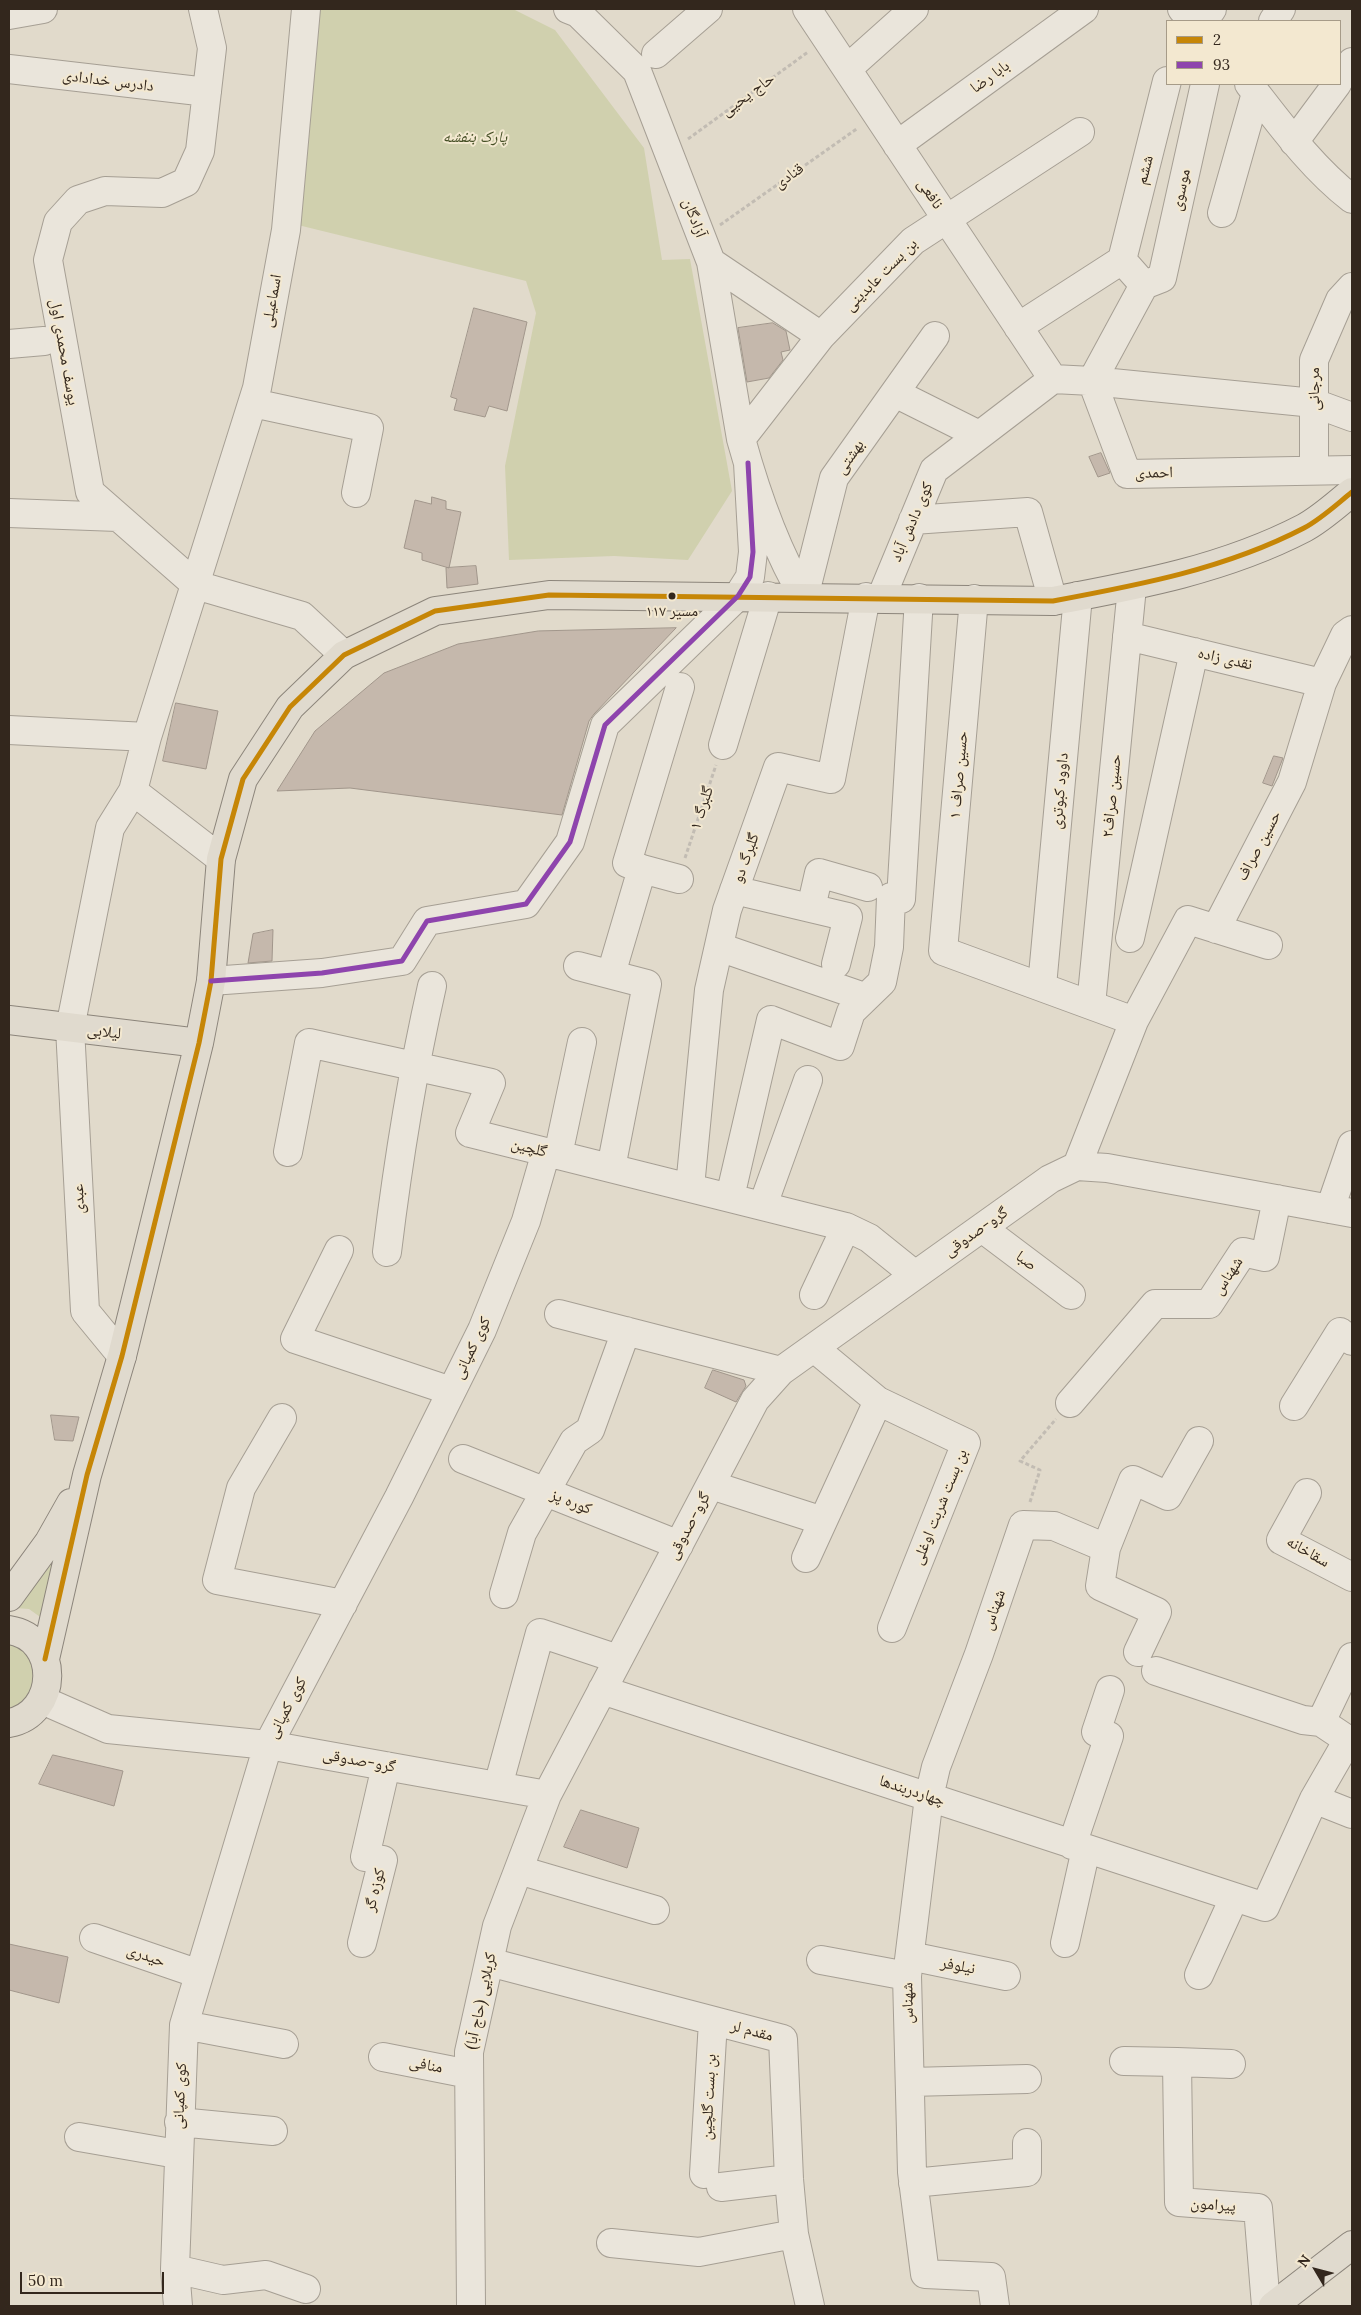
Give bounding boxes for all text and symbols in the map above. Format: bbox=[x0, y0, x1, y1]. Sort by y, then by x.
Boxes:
legend bbox=[1166, 20, 1341, 85]
text: 2 bbox=[1213, 30, 1221, 49]
text: 93 bbox=[1213, 55, 1230, 74]
street label: بابا رضا bbox=[967, 56, 1013, 98]
street label: دادرس خدادادی bbox=[61, 66, 155, 96]
street label: حاج یحیی bbox=[717, 69, 779, 121]
park label: پارک بنفشه bbox=[443, 127, 507, 147]
street label: ششم bbox=[1132, 153, 1158, 187]
street label: قنادی bbox=[770, 159, 808, 193]
street label: موسوی bbox=[1167, 167, 1195, 213]
street label: نافعی bbox=[913, 175, 947, 213]
street label: آزادگان bbox=[678, 196, 710, 240]
street label: بن بست عابدینی bbox=[840, 234, 922, 316]
street label: اسماعیلی bbox=[258, 273, 286, 329]
street label: یوسف محمدی اول bbox=[45, 297, 83, 407]
street label: مرجانی bbox=[1304, 367, 1324, 411]
street label: بهشتی bbox=[831, 436, 869, 478]
street label: احمدی bbox=[1135, 463, 1173, 483]
street label: کوی دادش آباد bbox=[887, 479, 937, 565]
marker: مسیر ۱۱۷ bbox=[667, 591, 677, 601]
place label: مسیر ۱۱۷ bbox=[646, 603, 698, 621]
street label: نقدی زاده bbox=[1196, 643, 1254, 675]
street label: حسین صراف ۱ bbox=[946, 730, 972, 820]
street label: داوود کبوتری bbox=[1047, 752, 1073, 830]
street label: حسین صراف۲ bbox=[1098, 753, 1126, 839]
street label: گلبرگ ۱ bbox=[686, 784, 718, 832]
street label: حسین صراف bbox=[1233, 808, 1285, 884]
street label: گلبرگ دو bbox=[728, 830, 764, 886]
street label: لیلابی bbox=[86, 1020, 122, 1044]
street label: گلچین bbox=[509, 1134, 549, 1162]
street label: عبدی bbox=[69, 1183, 89, 1215]
street label: گرو-صدوقی bbox=[940, 1203, 1012, 1261]
street label: صبا bbox=[1012, 1247, 1040, 1275]
street label: شهناس bbox=[1209, 1253, 1247, 1299]
street label: کوی کمپانی bbox=[449, 1314, 495, 1382]
street label: بن بست شربت اوغلی bbox=[908, 1446, 972, 1568]
street label: کوره پز bbox=[547, 1485, 595, 1519]
street label: گرو-صدوقی bbox=[663, 1489, 715, 1563]
street label: سقاخانه bbox=[1283, 1532, 1333, 1572]
street label: شهناس bbox=[978, 1587, 1010, 1633]
street label: کوی کمپانی bbox=[263, 1674, 311, 1742]
street label: گرو-صدوقی bbox=[321, 1745, 397, 1777]
street label: چهاردربندها bbox=[877, 1771, 947, 1811]
street label: کوزه گر bbox=[360, 1866, 390, 1914]
street label: حیدری bbox=[124, 1940, 168, 1972]
street label: کربلایی (حاج آبا) bbox=[461, 1951, 501, 2051]
street label: نیلوفر bbox=[939, 1953, 977, 1979]
street label: شهناس bbox=[898, 1982, 918, 2024]
street label: مقدم لر bbox=[729, 2016, 775, 2046]
street label: منافی bbox=[408, 2052, 444, 2078]
street label: بن بست گلچین bbox=[697, 2053, 721, 2141]
street label: کوی کمپانی bbox=[169, 2062, 191, 2130]
street label: پیرامون bbox=[1190, 2194, 1236, 2216]
north arrow bbox=[1291, 2245, 1341, 2295]
text: N bbox=[1294, 2251, 1314, 2271]
scale bar bbox=[22, 2262, 166, 2294]
text: 50 m bbox=[28, 2271, 63, 2290]

